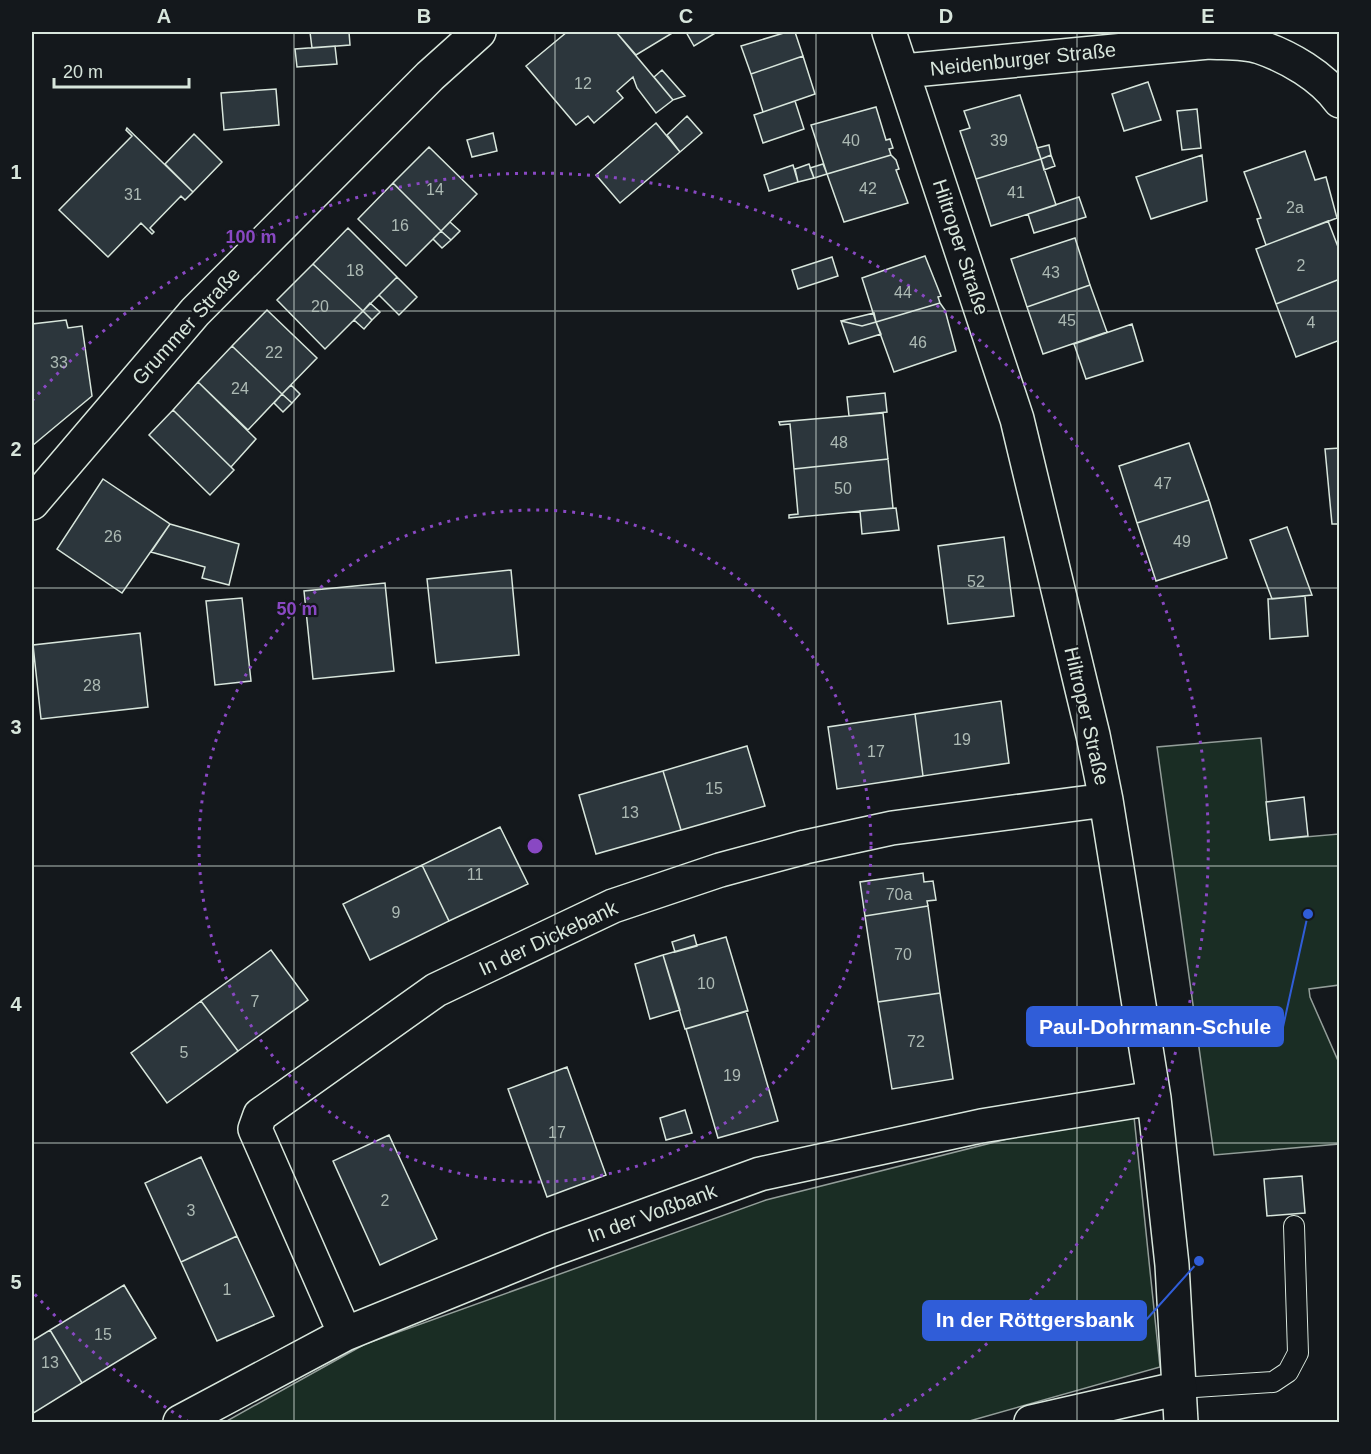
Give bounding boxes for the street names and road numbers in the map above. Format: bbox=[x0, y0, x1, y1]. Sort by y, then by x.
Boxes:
street label: Neidenburger Straße bbox=[929, 38, 1117, 80]
street label: Hiltroper Straße bbox=[929, 176, 993, 318]
street label: Grummer Straße bbox=[128, 263, 244, 389]
street label: Hiltroper Straße bbox=[1060, 645, 1114, 787]
street label: In der Dickebank bbox=[475, 896, 622, 980]
street label: In der Voßbank bbox=[585, 1179, 720, 1247]

